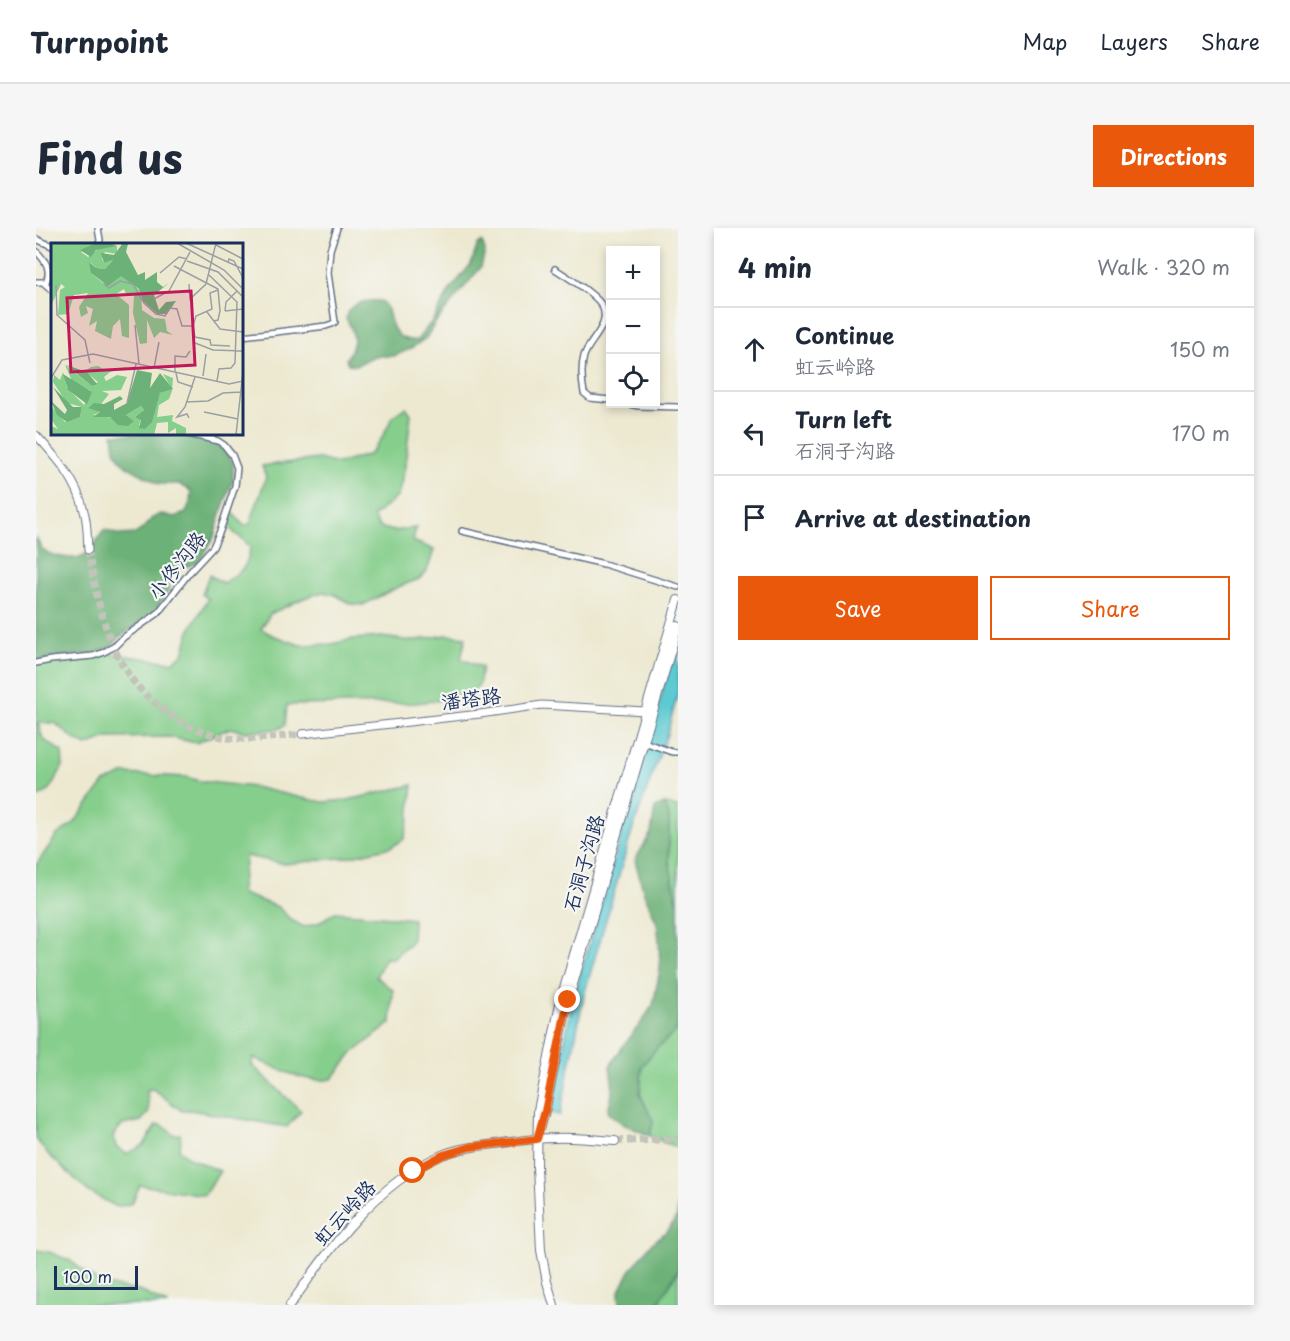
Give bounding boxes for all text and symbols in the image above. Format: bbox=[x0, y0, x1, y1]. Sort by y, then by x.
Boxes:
text: Turnpoint bbox=[30, 20, 169, 63]
text: Map bbox=[1023, 25, 1067, 57]
text: Layers bbox=[1100, 25, 1168, 57]
text: Share bbox=[1201, 25, 1260, 57]
text: Find us bbox=[36, 125, 183, 188]
button: Directions bbox=[1093, 125, 1254, 187]
inset map bbox=[51, 243, 243, 435]
map controls bbox=[606, 246, 660, 408]
button: + bbox=[606, 246, 660, 300]
text: 4 min bbox=[738, 248, 812, 287]
text: Walk · 320 m bbox=[1097, 252, 1230, 282]
button: − bbox=[606, 300, 660, 354]
text: Continue bbox=[795, 318, 894, 351]
icon: ahead bbox=[738, 333, 771, 366]
text: 150 m bbox=[1170, 334, 1230, 364]
text: 虹云岭路 bbox=[795, 351, 875, 381]
button: locate bbox=[606, 354, 660, 408]
text: Turn left bbox=[795, 402, 892, 435]
icon: left bbox=[738, 417, 771, 450]
text: 170 m bbox=[1172, 418, 1230, 448]
text: 石洞子沟路 bbox=[795, 435, 895, 465]
icon: arrive bbox=[738, 501, 771, 534]
text: Arrive at destination bbox=[795, 501, 1031, 534]
street label: 小佟沟路 bbox=[140, 523, 213, 606]
button: Save bbox=[738, 576, 978, 640]
button: Share bbox=[990, 576, 1230, 640]
street label: 潘塔路 bbox=[439, 679, 504, 717]
street label: 石洞子沟路 bbox=[555, 810, 611, 915]
route end bbox=[554, 986, 580, 1012]
route start bbox=[399, 1157, 425, 1183]
street label: 虹云岭路 bbox=[306, 1172, 383, 1251]
scale bar bbox=[54, 1263, 138, 1290]
text: 100 m bbox=[63, 1264, 112, 1288]

